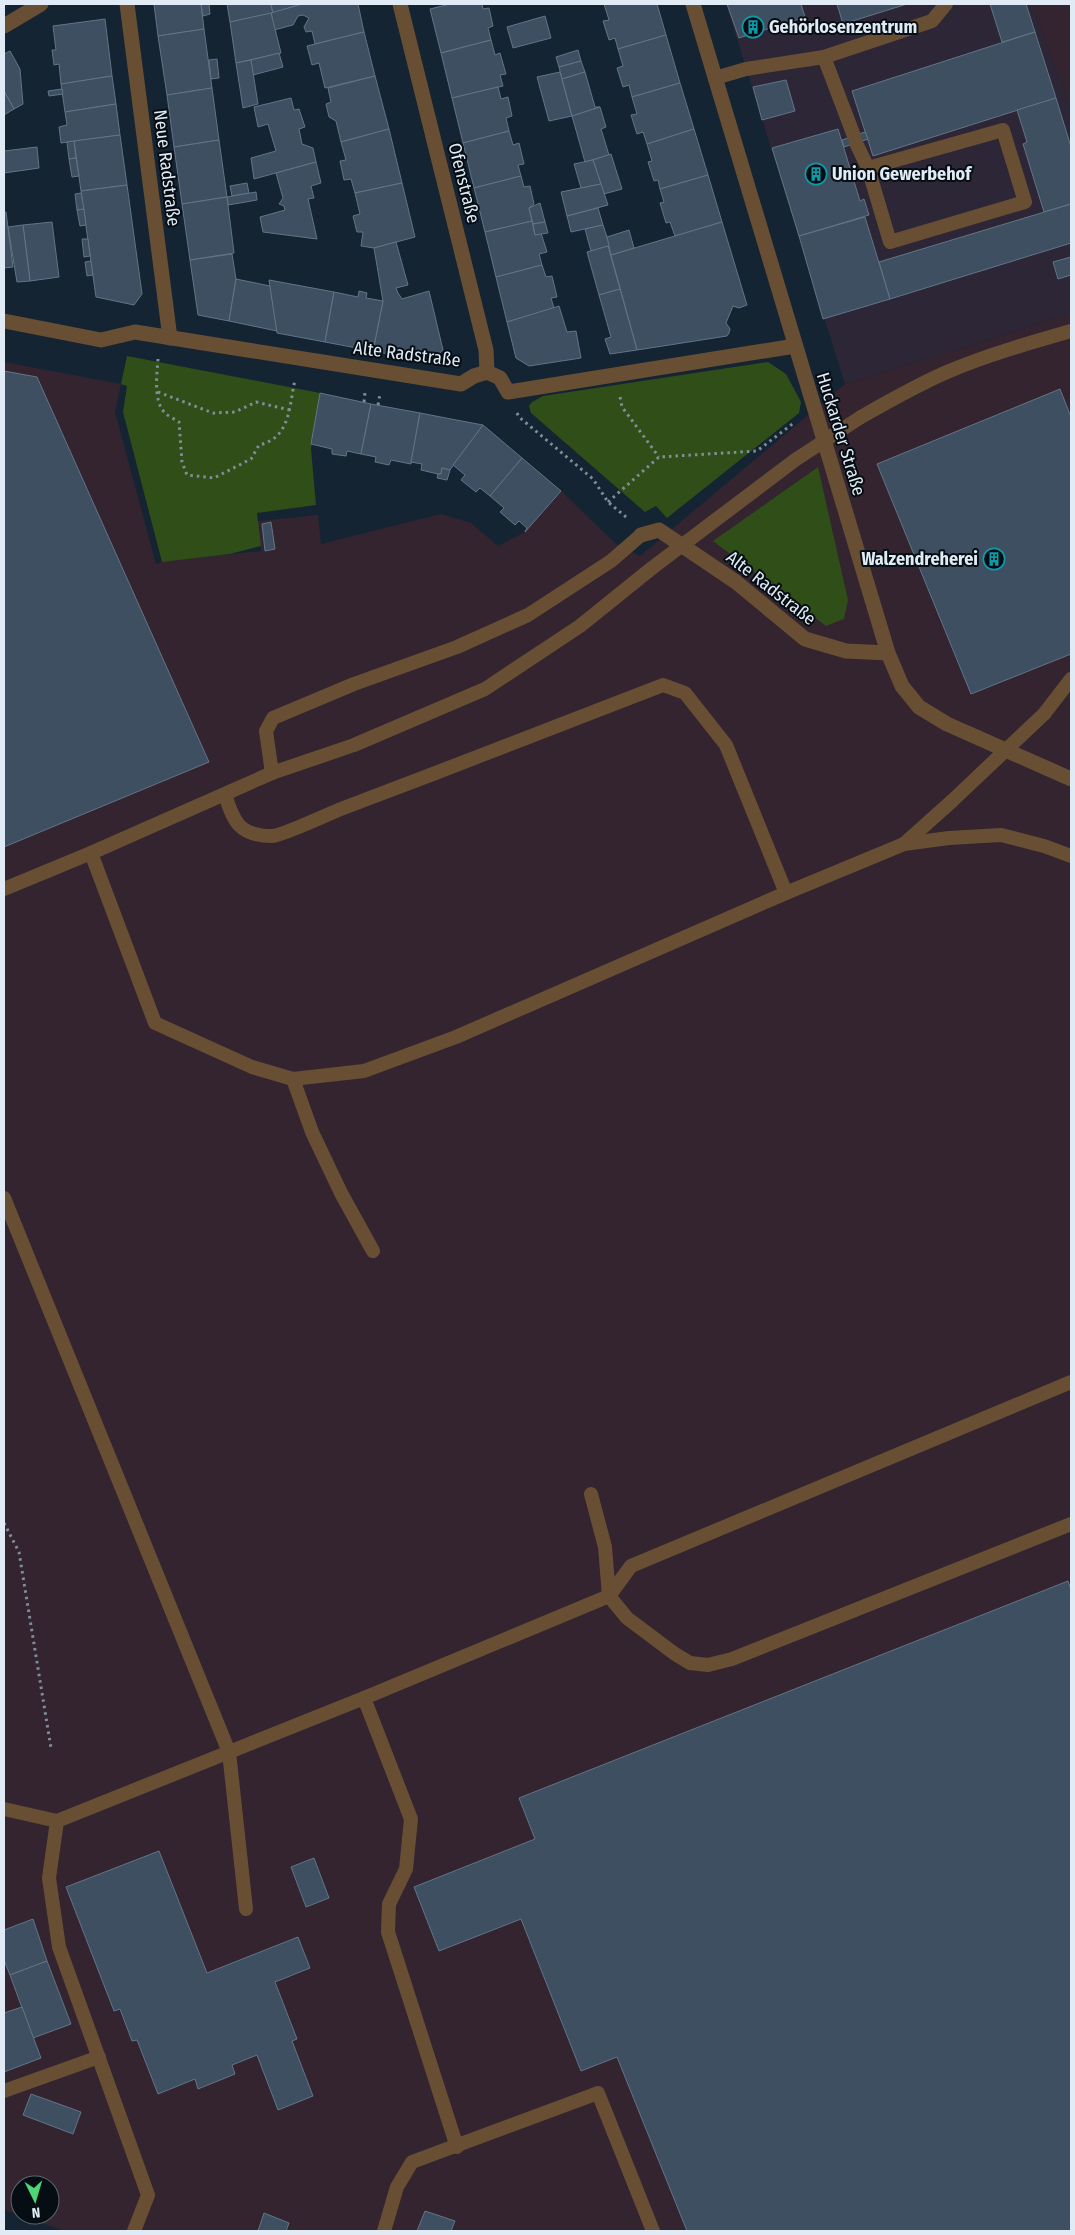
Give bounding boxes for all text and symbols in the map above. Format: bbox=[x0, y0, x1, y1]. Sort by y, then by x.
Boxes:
building icon: Gehörlosenzentrum bbox=[741, 15, 765, 39]
place label: Gehörlosenzentrum bbox=[769, 16, 917, 38]
street label: Neue Radstraße bbox=[149, 109, 185, 228]
street label: Ofenstraße bbox=[443, 141, 485, 225]
building icon: Union Gewerbehof bbox=[804, 162, 828, 186]
place label: Union Gewerbehof bbox=[832, 163, 973, 185]
street label: Alte Radstraße bbox=[352, 337, 462, 371]
street label: Huckarder Straße bbox=[812, 370, 870, 498]
street label: Alte Radstraße bbox=[722, 546, 820, 630]
building icon: Walzendreherei bbox=[982, 547, 1006, 571]
place label: Walzendreherei bbox=[861, 548, 978, 570]
north arrow bbox=[10, 2175, 60, 2225]
text: N bbox=[31, 2204, 41, 2221]

